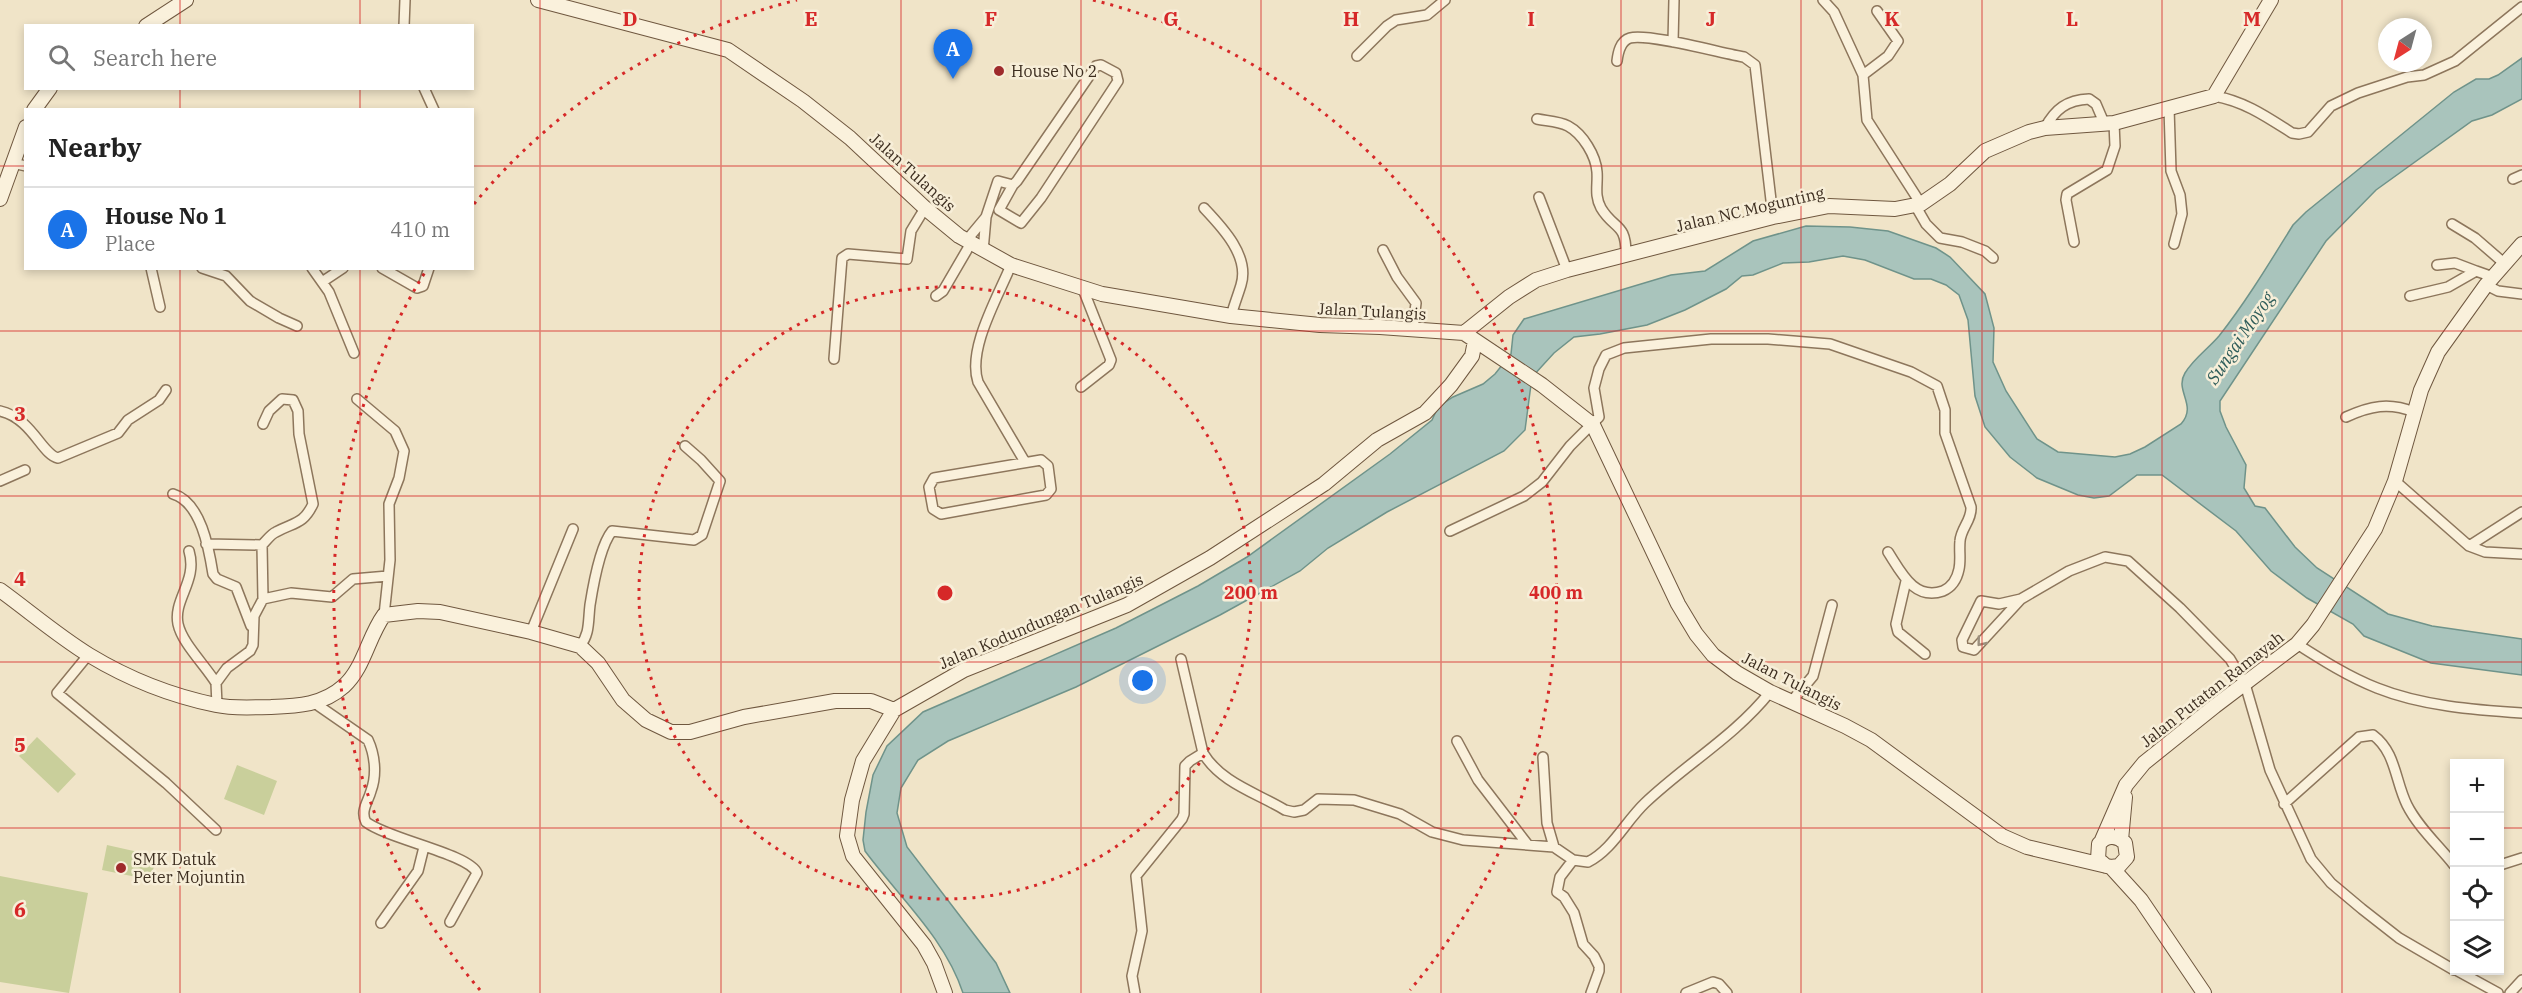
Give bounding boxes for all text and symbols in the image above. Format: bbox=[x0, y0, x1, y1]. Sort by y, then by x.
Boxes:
text: D bbox=[622, 5, 638, 32]
text: E bbox=[804, 5, 818, 32]
text: F bbox=[985, 5, 997, 32]
text: G bbox=[1163, 5, 1179, 32]
text: H bbox=[1343, 5, 1359, 32]
text: I bbox=[1527, 5, 1535, 32]
text: J bbox=[1706, 5, 1716, 32]
text: K bbox=[1884, 5, 1900, 32]
text: L bbox=[2066, 5, 2078, 32]
text: M bbox=[2243, 5, 2261, 32]
north arrow bbox=[2378, 18, 2432, 72]
search box bbox=[24, 24, 474, 90]
pin: A bbox=[934, 29, 972, 79]
icon: search bbox=[45, 41, 78, 74]
text: Search here bbox=[93, 43, 217, 72]
place label: House No 2 bbox=[1011, 61, 1097, 81]
marker: House No 2 bbox=[992, 64, 1006, 78]
street label: Jalan Tulangis bbox=[866, 128, 960, 216]
text: Nearby bbox=[48, 130, 142, 164]
street label: Jalan NC Mogunting bbox=[1674, 182, 1826, 236]
text: House No 1 bbox=[105, 201, 227, 230]
text: A bbox=[61, 216, 74, 243]
text: 410 m bbox=[390, 216, 450, 243]
text: Place bbox=[105, 230, 155, 257]
water label: Sungai Moyog bbox=[2200, 287, 2280, 389]
street label: Jalan Tulangis bbox=[1317, 298, 1427, 324]
text: 3 bbox=[14, 400, 26, 427]
text: 4 bbox=[14, 565, 26, 592]
street label: Jalan Kodundungan Tulangis bbox=[936, 569, 1146, 673]
text: 200 m bbox=[1224, 581, 1279, 604]
text: 400 m bbox=[1529, 581, 1584, 604]
centre of rings bbox=[935, 583, 955, 603]
street label: Jalan Putatan Ramayah bbox=[2136, 627, 2288, 751]
one-way arrow bbox=[1977, 635, 1988, 646]
street label: Jalan Tulangis bbox=[1739, 647, 1845, 715]
your location bbox=[1128, 666, 1157, 695]
text: 5 bbox=[14, 731, 26, 758]
map controls bbox=[2450, 759, 2504, 975]
button: + bbox=[2450, 759, 2504, 813]
button: − bbox=[2450, 813, 2504, 867]
place label: SMK Datuk Peter Mojuntin bbox=[133, 849, 245, 887]
marker: SMK Datuk Peter Mojuntin bbox=[114, 861, 128, 875]
button: locate bbox=[2450, 867, 2504, 921]
text: 6 bbox=[14, 896, 26, 923]
button: layers bbox=[2450, 921, 2504, 975]

